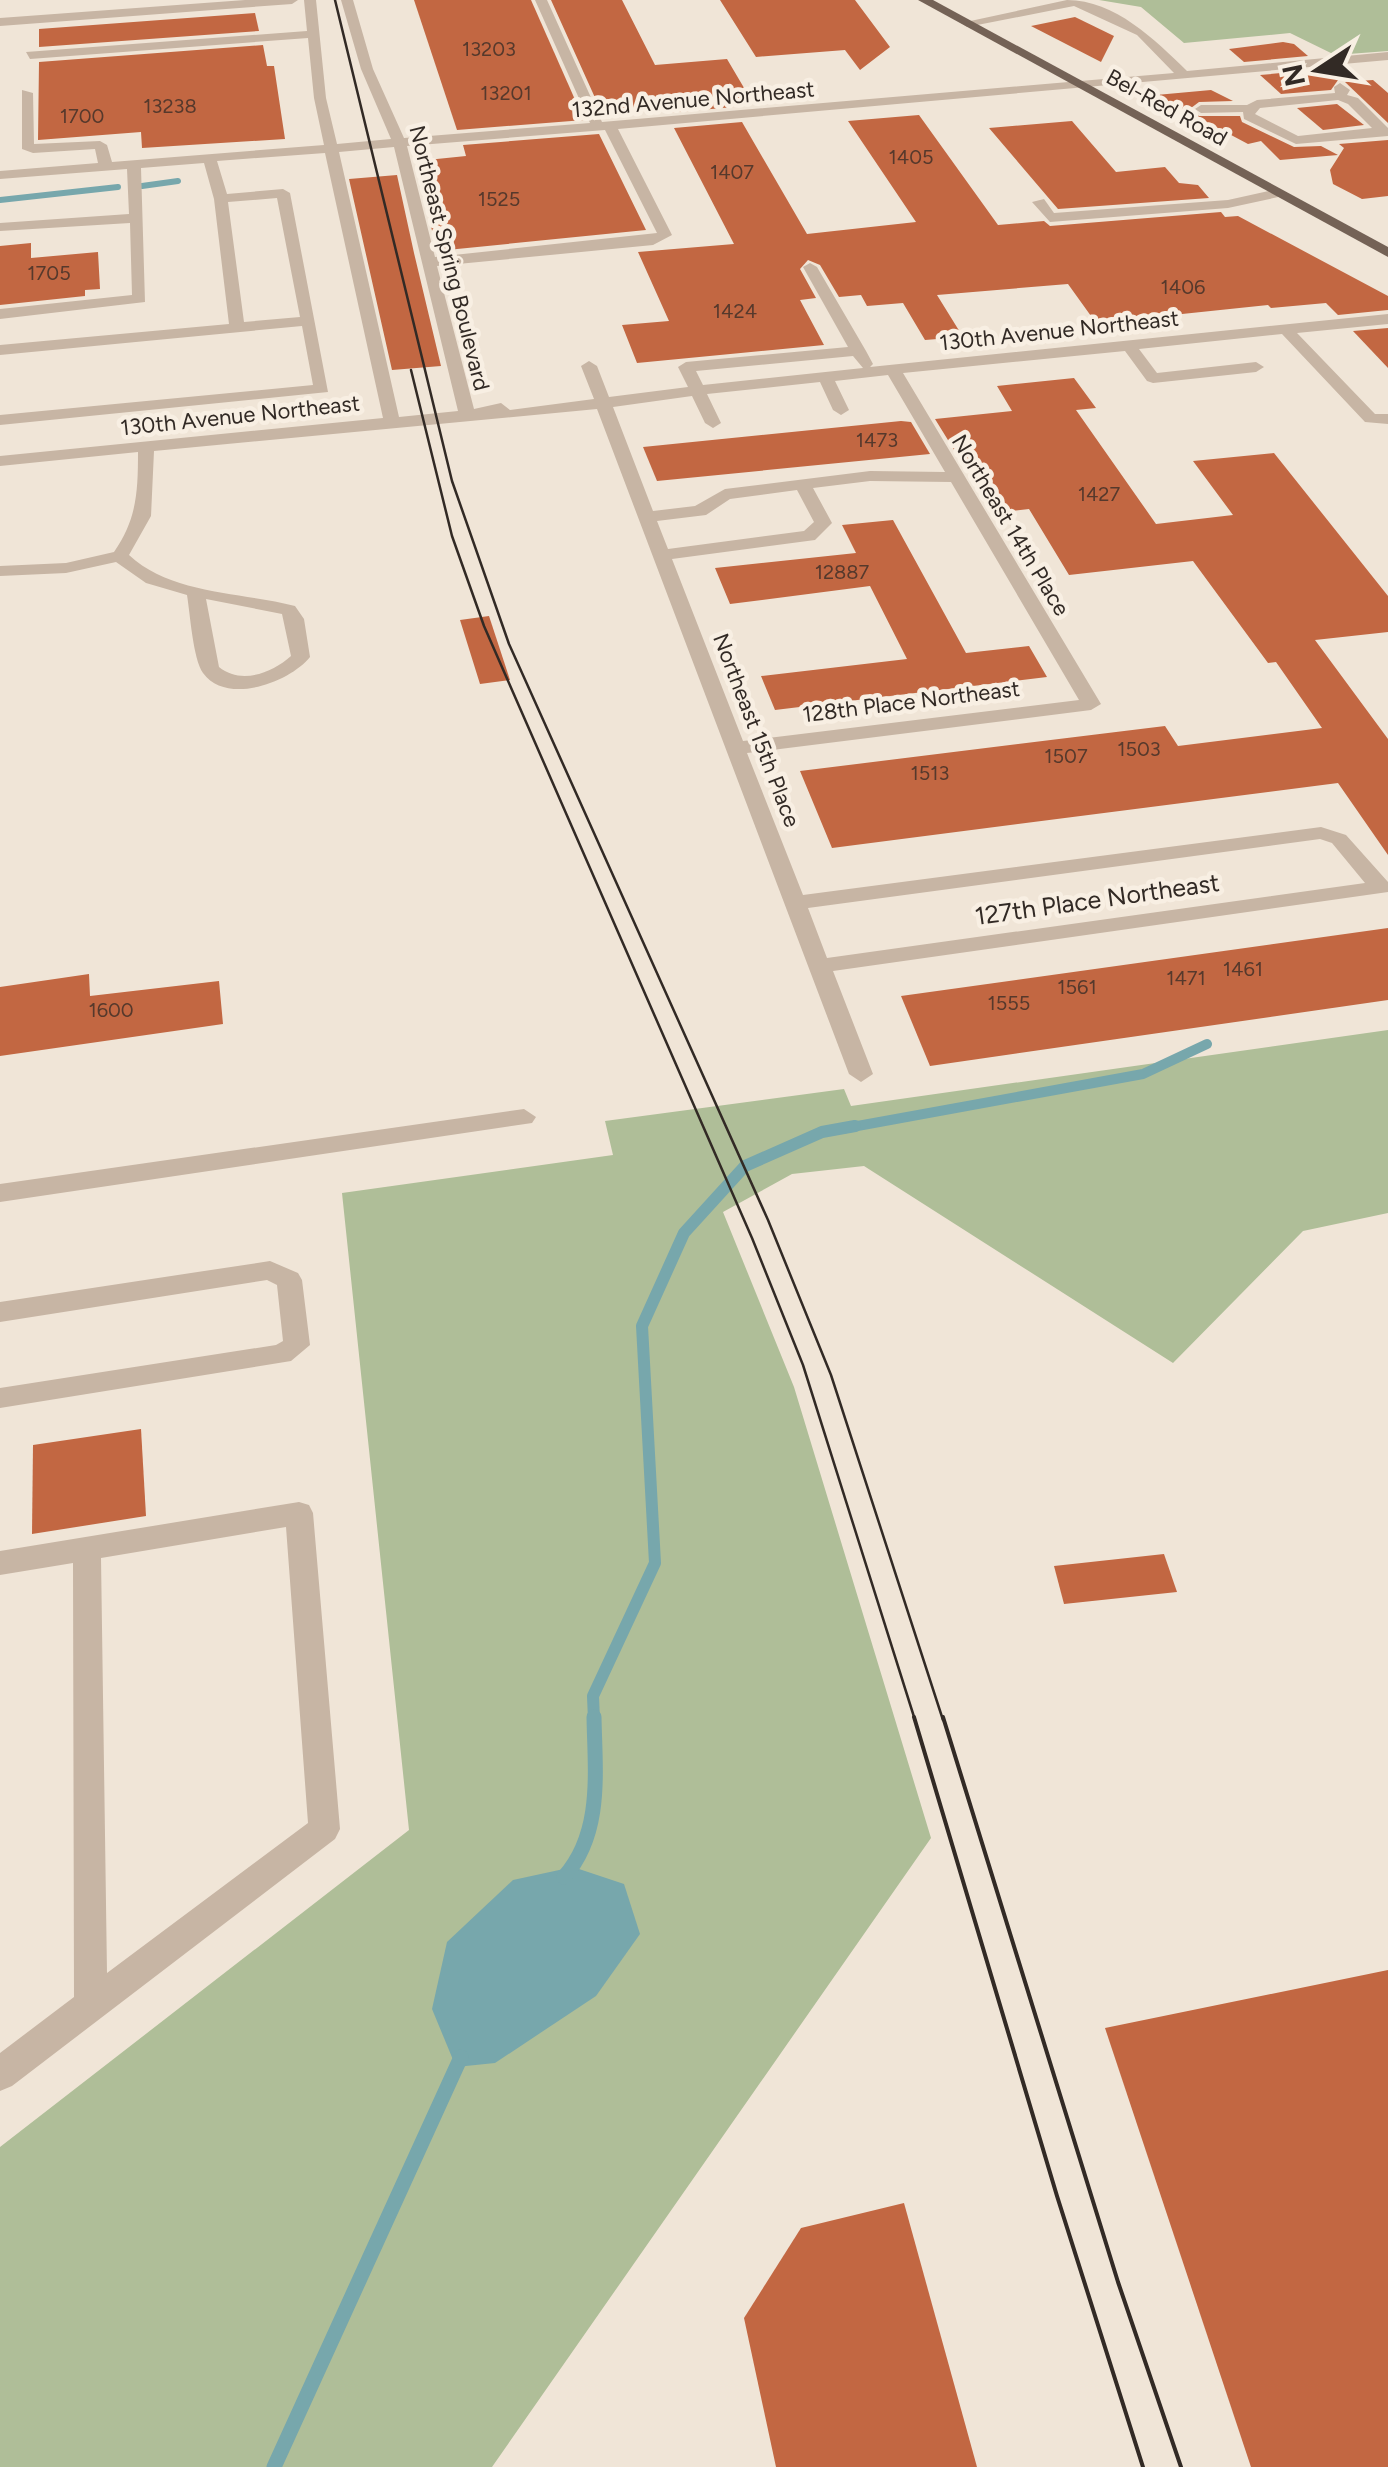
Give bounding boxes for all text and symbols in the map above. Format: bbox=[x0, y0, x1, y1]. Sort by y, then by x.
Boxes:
north arrow bbox=[1268, 20, 1368, 120]
house number: 13203 bbox=[462, 37, 516, 61]
text: N bbox=[1275, 61, 1312, 89]
street label: Bel-Red Road bbox=[1102, 63, 1232, 152]
street label: 132nd Avenue Northeast bbox=[571, 75, 815, 124]
house number: 13201 bbox=[480, 81, 532, 105]
house number: 13238 bbox=[143, 94, 197, 118]
house number: 1700 bbox=[60, 104, 104, 128]
street label: Northeast Spring Boulevard bbox=[403, 123, 496, 394]
house number: 1405 bbox=[889, 145, 934, 169]
house number: 1407 bbox=[710, 160, 754, 184]
house number: 1525 bbox=[478, 187, 520, 211]
house number: 1705 bbox=[27, 261, 71, 285]
house number: 1406 bbox=[1161, 275, 1205, 299]
house number: 1424 bbox=[713, 299, 757, 323]
street label: 130th Avenue Northeast bbox=[938, 304, 1180, 357]
street label: 130th Avenue Northeast bbox=[119, 389, 361, 442]
house number: 1473 bbox=[856, 428, 898, 452]
street label: Northeast 14th Place bbox=[946, 430, 1075, 621]
house number: 1427 bbox=[1078, 482, 1121, 506]
house number: 12887 bbox=[815, 560, 870, 584]
street label: Northeast 15th Place bbox=[707, 629, 806, 831]
street label: 128th Place Northeast bbox=[801, 675, 1021, 728]
house number: 1503 bbox=[1117, 737, 1161, 761]
house number: 1507 bbox=[1044, 744, 1088, 768]
house number: 1513 bbox=[911, 761, 949, 785]
street label: 127th Place Northeast bbox=[973, 867, 1221, 931]
house number: 1461 bbox=[1223, 957, 1263, 981]
house number: 1471 bbox=[1166, 966, 1206, 990]
house number: 1561 bbox=[1057, 975, 1097, 999]
house number: 1555 bbox=[988, 991, 1030, 1015]
house number: 1600 bbox=[88, 998, 134, 1022]

